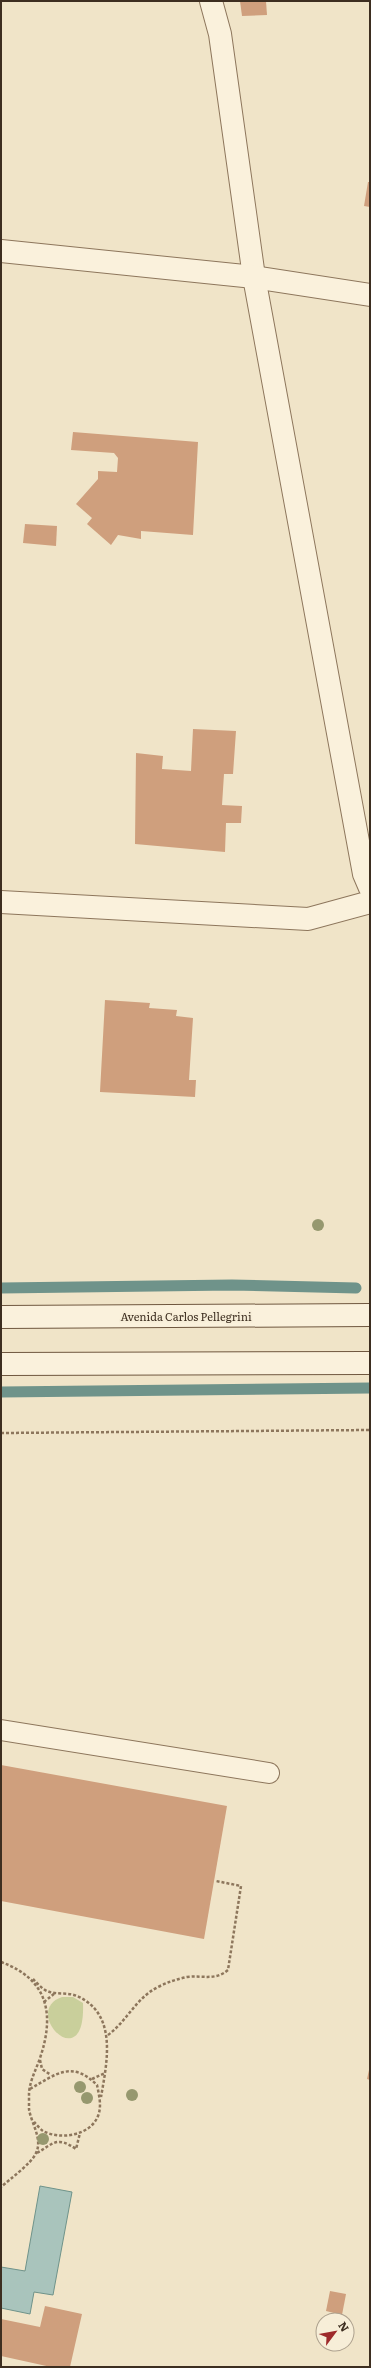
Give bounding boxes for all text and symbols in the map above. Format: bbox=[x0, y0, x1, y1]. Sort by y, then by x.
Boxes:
street label: Avenida Carlos Pellegrini bbox=[120, 1308, 252, 1324]
north arrow bbox=[315, 2312, 355, 2352]
text: N bbox=[335, 2318, 354, 2334]

